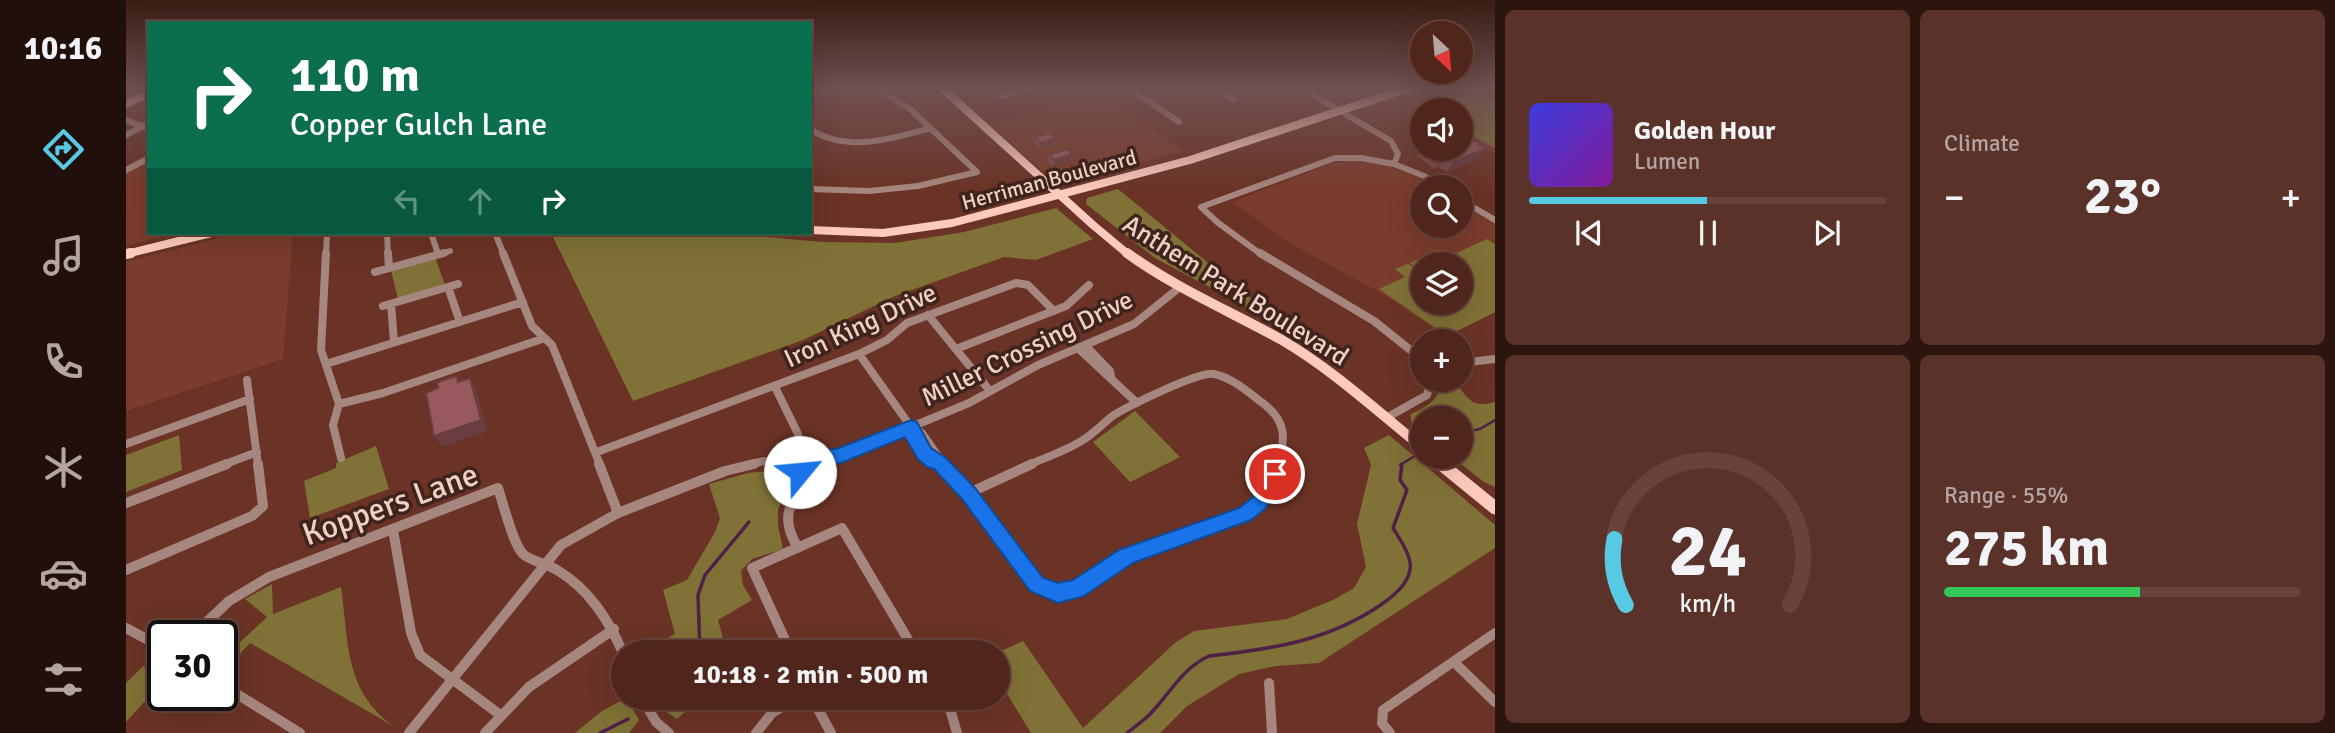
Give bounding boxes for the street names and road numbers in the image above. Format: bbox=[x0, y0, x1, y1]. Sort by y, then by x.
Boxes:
street label: Herriman Boulevard bbox=[959, 144, 1139, 216]
street label: Anthem Park Boulevard bbox=[1117, 208, 1354, 373]
street label: Iron King Drive bbox=[779, 277, 942, 375]
street label: Miller Crossing Drive bbox=[917, 284, 1138, 414]
street label: Koppers Lane bbox=[297, 455, 483, 554]

